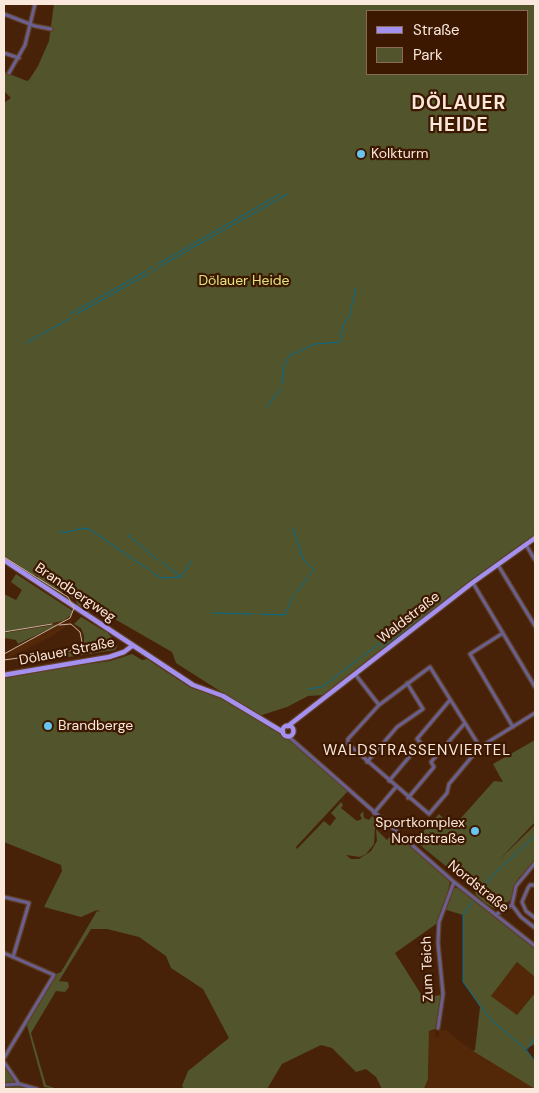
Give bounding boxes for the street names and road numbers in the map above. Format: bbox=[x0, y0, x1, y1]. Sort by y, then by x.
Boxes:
street label: Brandbergweg bbox=[31, 560, 119, 626]
street label: Waldstraße bbox=[375, 588, 443, 648]
street label: Dölauer Straße bbox=[18, 635, 116, 669]
street label: Nordstraße bbox=[444, 857, 512, 917]
street label: Zum Teich bbox=[418, 936, 438, 1002]

